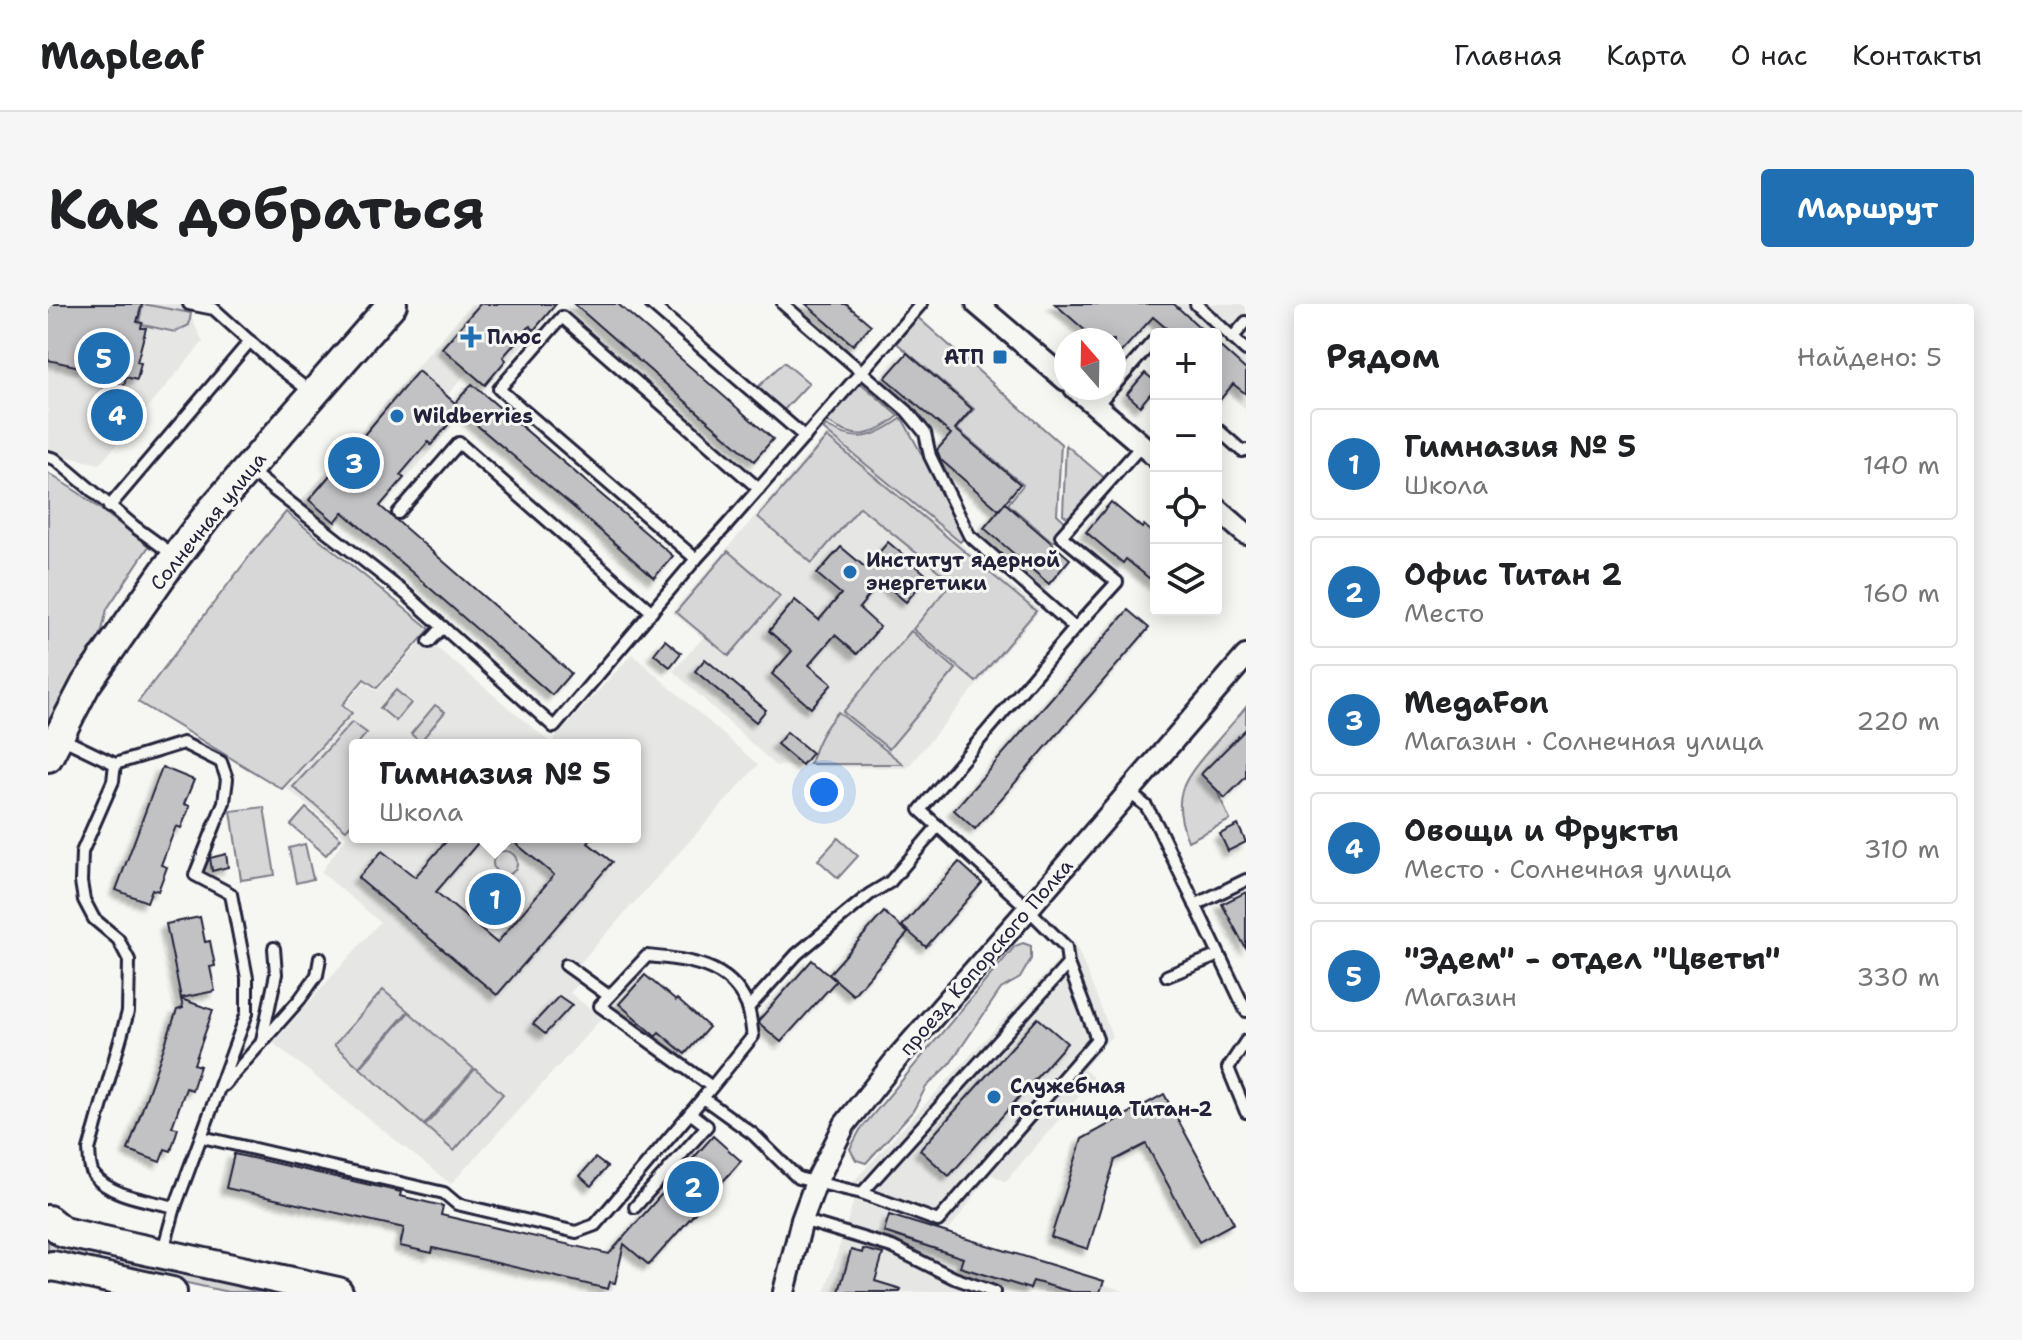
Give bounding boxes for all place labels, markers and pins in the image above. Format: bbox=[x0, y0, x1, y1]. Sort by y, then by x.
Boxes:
place label: Плюс bbox=[487, 324, 542, 350]
pin: 5 bbox=[78, 328, 130, 388]
marker: Плюс bbox=[462, 328, 480, 346]
place label: АТП bbox=[944, 344, 984, 370]
marker: АТП bbox=[991, 348, 1009, 366]
pin: 4 bbox=[91, 385, 143, 445]
place label: Wildberries bbox=[413, 403, 533, 429]
marker: Wildberries bbox=[388, 407, 406, 425]
pin: 3 bbox=[328, 433, 380, 493]
place label: Институт ядерной энергетики bbox=[866, 547, 1060, 596]
marker: Институт ядерной энергетики bbox=[841, 563, 859, 581]
pin: 1 bbox=[469, 869, 521, 929]
place label: Служебная гостиница Титан-2 bbox=[1010, 1073, 1212, 1122]
marker: Служебная гостиница Титан-2 bbox=[985, 1088, 1003, 1106]
pin: 2 bbox=[667, 1157, 719, 1217]

